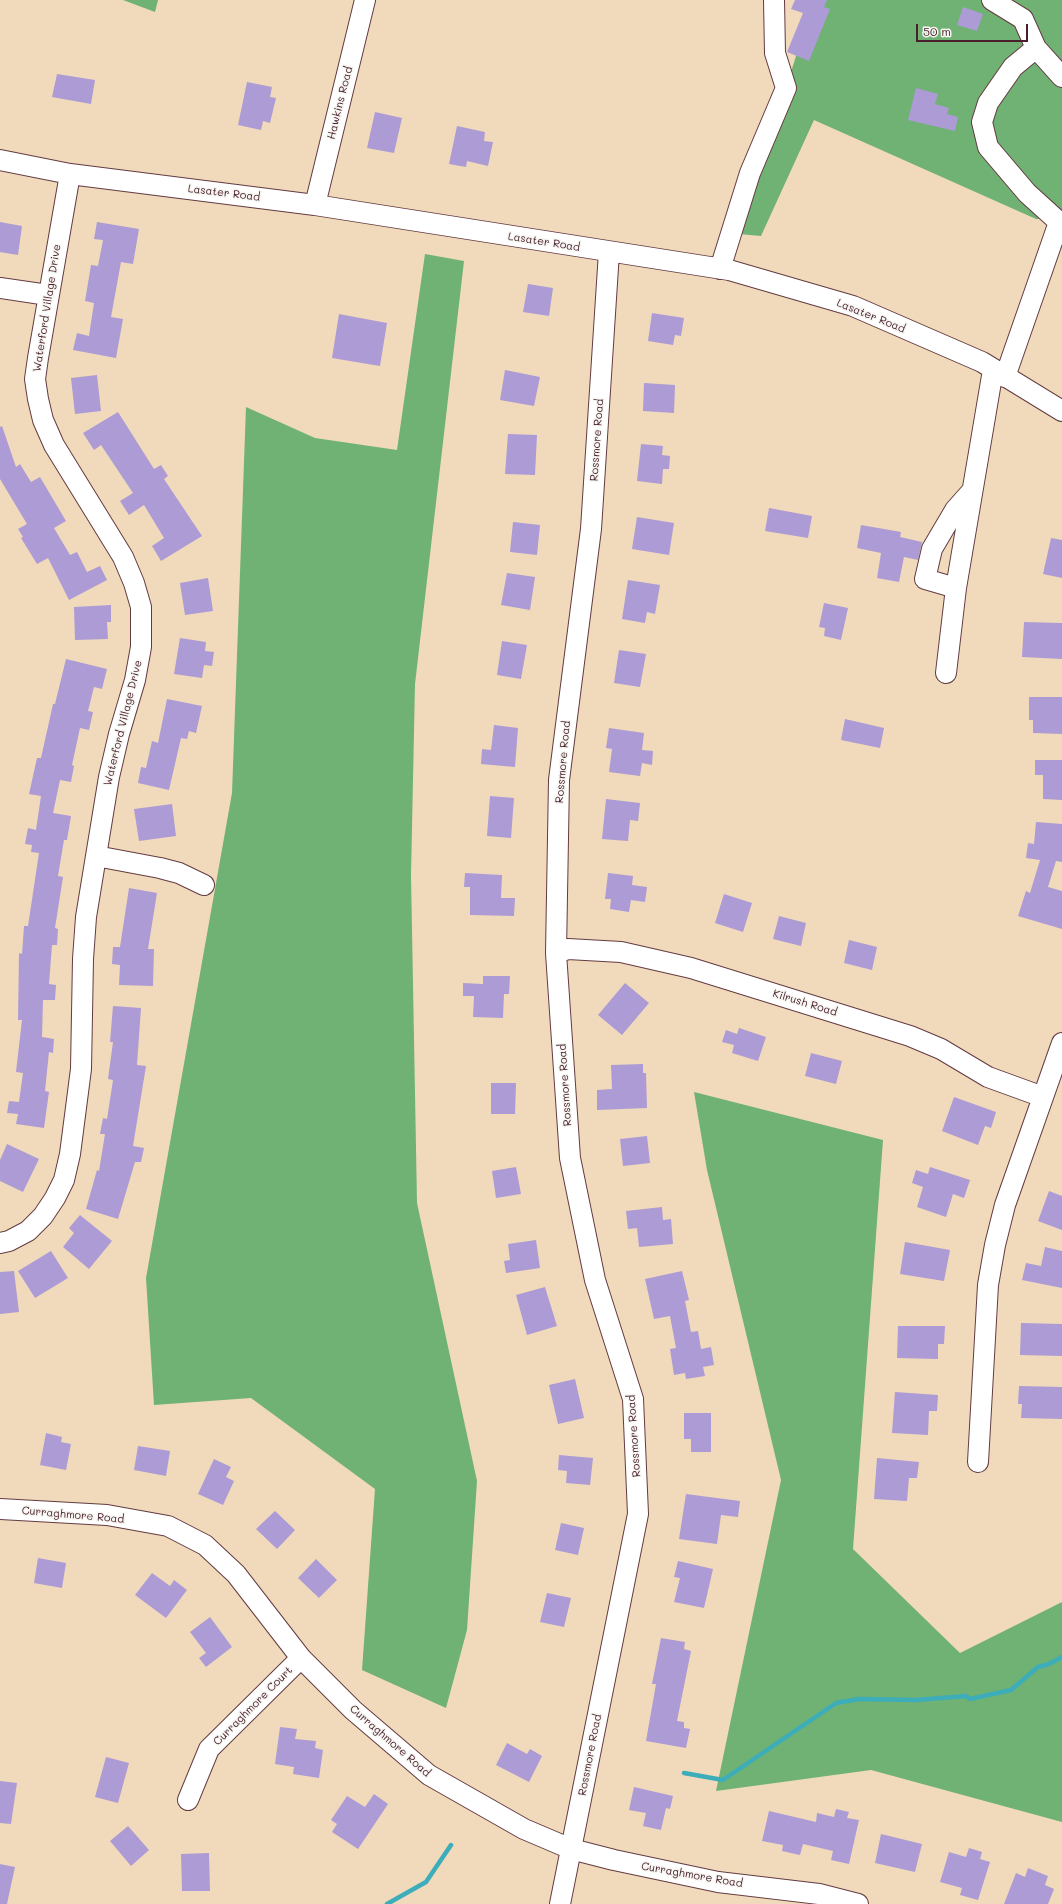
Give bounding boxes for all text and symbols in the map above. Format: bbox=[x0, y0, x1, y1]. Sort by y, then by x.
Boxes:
scale bar bbox=[918, 16, 1030, 42]
text: 50 m bbox=[923, 23, 951, 39]
street label: Hawkins Road bbox=[325, 65, 355, 141]
street label: Lasater Road bbox=[187, 182, 261, 204]
street label: Lasater Road bbox=[507, 230, 581, 254]
street label: Waterford Village Drive bbox=[30, 243, 64, 373]
street label: Lasater Road bbox=[835, 296, 907, 336]
street label: Rossmore Road bbox=[588, 398, 606, 482]
street label: Waterford Village Drive bbox=[101, 659, 145, 787]
street label: Rossmore Road bbox=[553, 720, 573, 804]
street label: Kilrush Road bbox=[771, 987, 839, 1019]
street label: Rossmore Road bbox=[556, 1043, 574, 1127]
street label: Rossmore Road bbox=[625, 1394, 643, 1478]
street label: Curraghmore Road bbox=[21, 1504, 125, 1526]
street label: Curraghmore Court bbox=[211, 1664, 295, 1748]
street label: Curraghmore Road bbox=[347, 1702, 433, 1780]
street label: Rossmore Road bbox=[576, 1713, 604, 1797]
street label: Curraghmore Road bbox=[640, 1860, 744, 1890]

